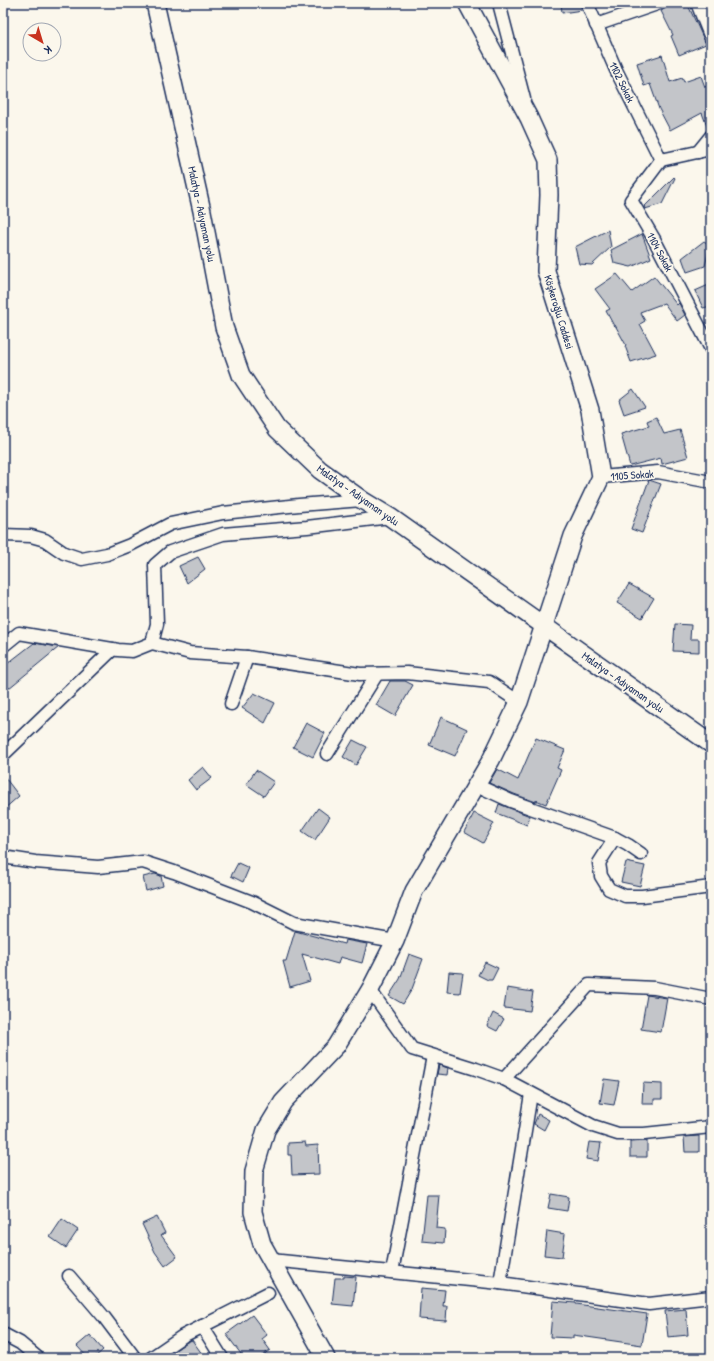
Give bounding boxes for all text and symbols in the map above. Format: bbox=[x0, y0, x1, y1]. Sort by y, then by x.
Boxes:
north arrow bbox=[22, 22, 62, 62]
text: K bbox=[41, 43, 55, 57]
street label: 1102 Sokak bbox=[606, 59, 638, 105]
street label: Malatya - Adıyaman yolu bbox=[185, 165, 219, 264]
street label: 1104 Sokak bbox=[644, 230, 676, 274]
street label: Köşkeroğlu Caddesi bbox=[541, 273, 577, 351]
street label: Malatya - Adıyaman yolu bbox=[314, 461, 402, 529]
street label: 1105 Sokak bbox=[610, 466, 654, 483]
street label: Malatya - Adıyaman yolu bbox=[579, 648, 667, 716]

